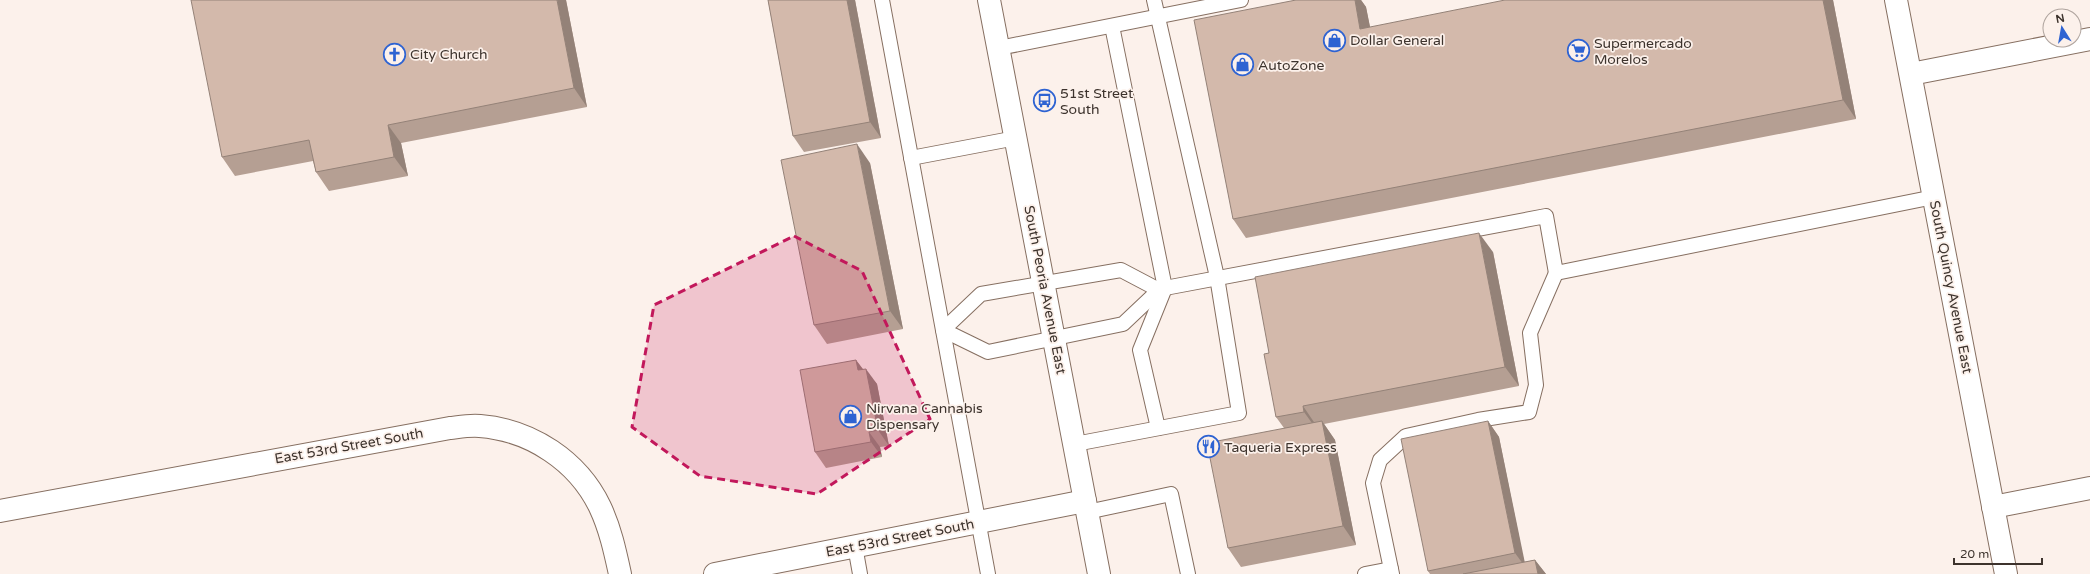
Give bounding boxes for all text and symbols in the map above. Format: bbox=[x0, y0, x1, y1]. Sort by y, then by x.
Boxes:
north arrow bbox=[2042, 8, 2082, 48]
text: N bbox=[2055, 11, 2066, 26]
shop icon: Dollar General bbox=[1322, 27, 1348, 53]
place label: Dollar General bbox=[1350, 32, 1444, 49]
place label: Supermercado Morelos bbox=[1594, 35, 1692, 68]
supermarket icon: Supermercado Morelos bbox=[1566, 38, 1592, 64]
church icon: City Church bbox=[381, 41, 407, 67]
place label: City Church bbox=[410, 46, 488, 63]
shop icon: AutoZone bbox=[1229, 52, 1255, 78]
place label: AutoZone bbox=[1258, 57, 1325, 74]
place label: 51st Street South bbox=[1060, 85, 1134, 118]
bus stop icon: 51st Street South bbox=[1031, 88, 1057, 114]
street label: South Quincy Avenue East bbox=[1926, 199, 1976, 376]
street label: South Peoria Avenue East bbox=[1020, 204, 1070, 377]
place label: Nirvana Cannabis Dispensary bbox=[866, 400, 983, 433]
shop icon: Nirvana Cannabis Dispensary bbox=[837, 403, 863, 429]
street label: East 53rd Street South bbox=[273, 425, 425, 467]
restaurant icon: Taqueria Express bbox=[1196, 434, 1222, 460]
place label: Taqueria Express bbox=[1224, 439, 1337, 456]
street label: East 53rd Street South bbox=[824, 515, 976, 561]
scale bar bbox=[1954, 540, 2042, 566]
text: 20 m bbox=[1960, 547, 1989, 561]

